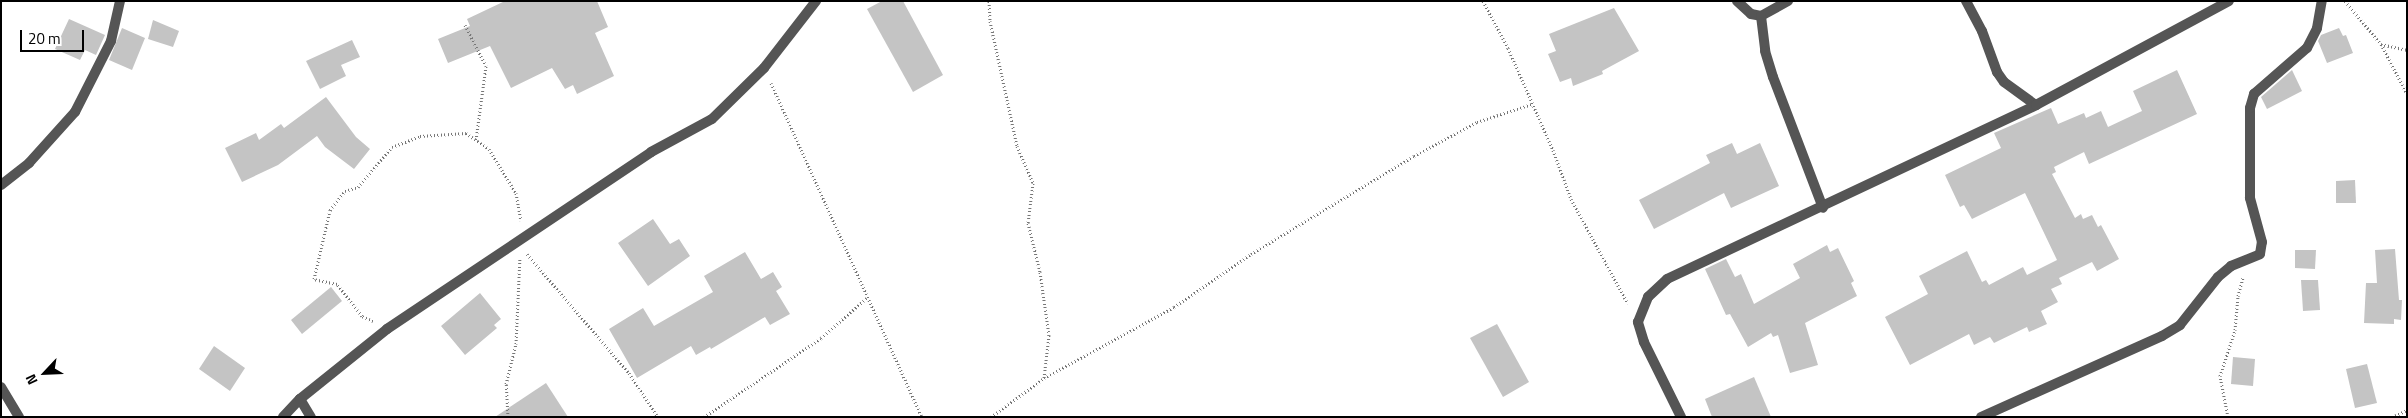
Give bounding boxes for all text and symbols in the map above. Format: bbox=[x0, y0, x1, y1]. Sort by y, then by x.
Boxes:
scale bar bbox=[22, 20, 86, 52]
text: 20 m bbox=[28, 27, 61, 50]
north arrow bbox=[20, 348, 70, 398]
text: N bbox=[19, 371, 43, 388]

